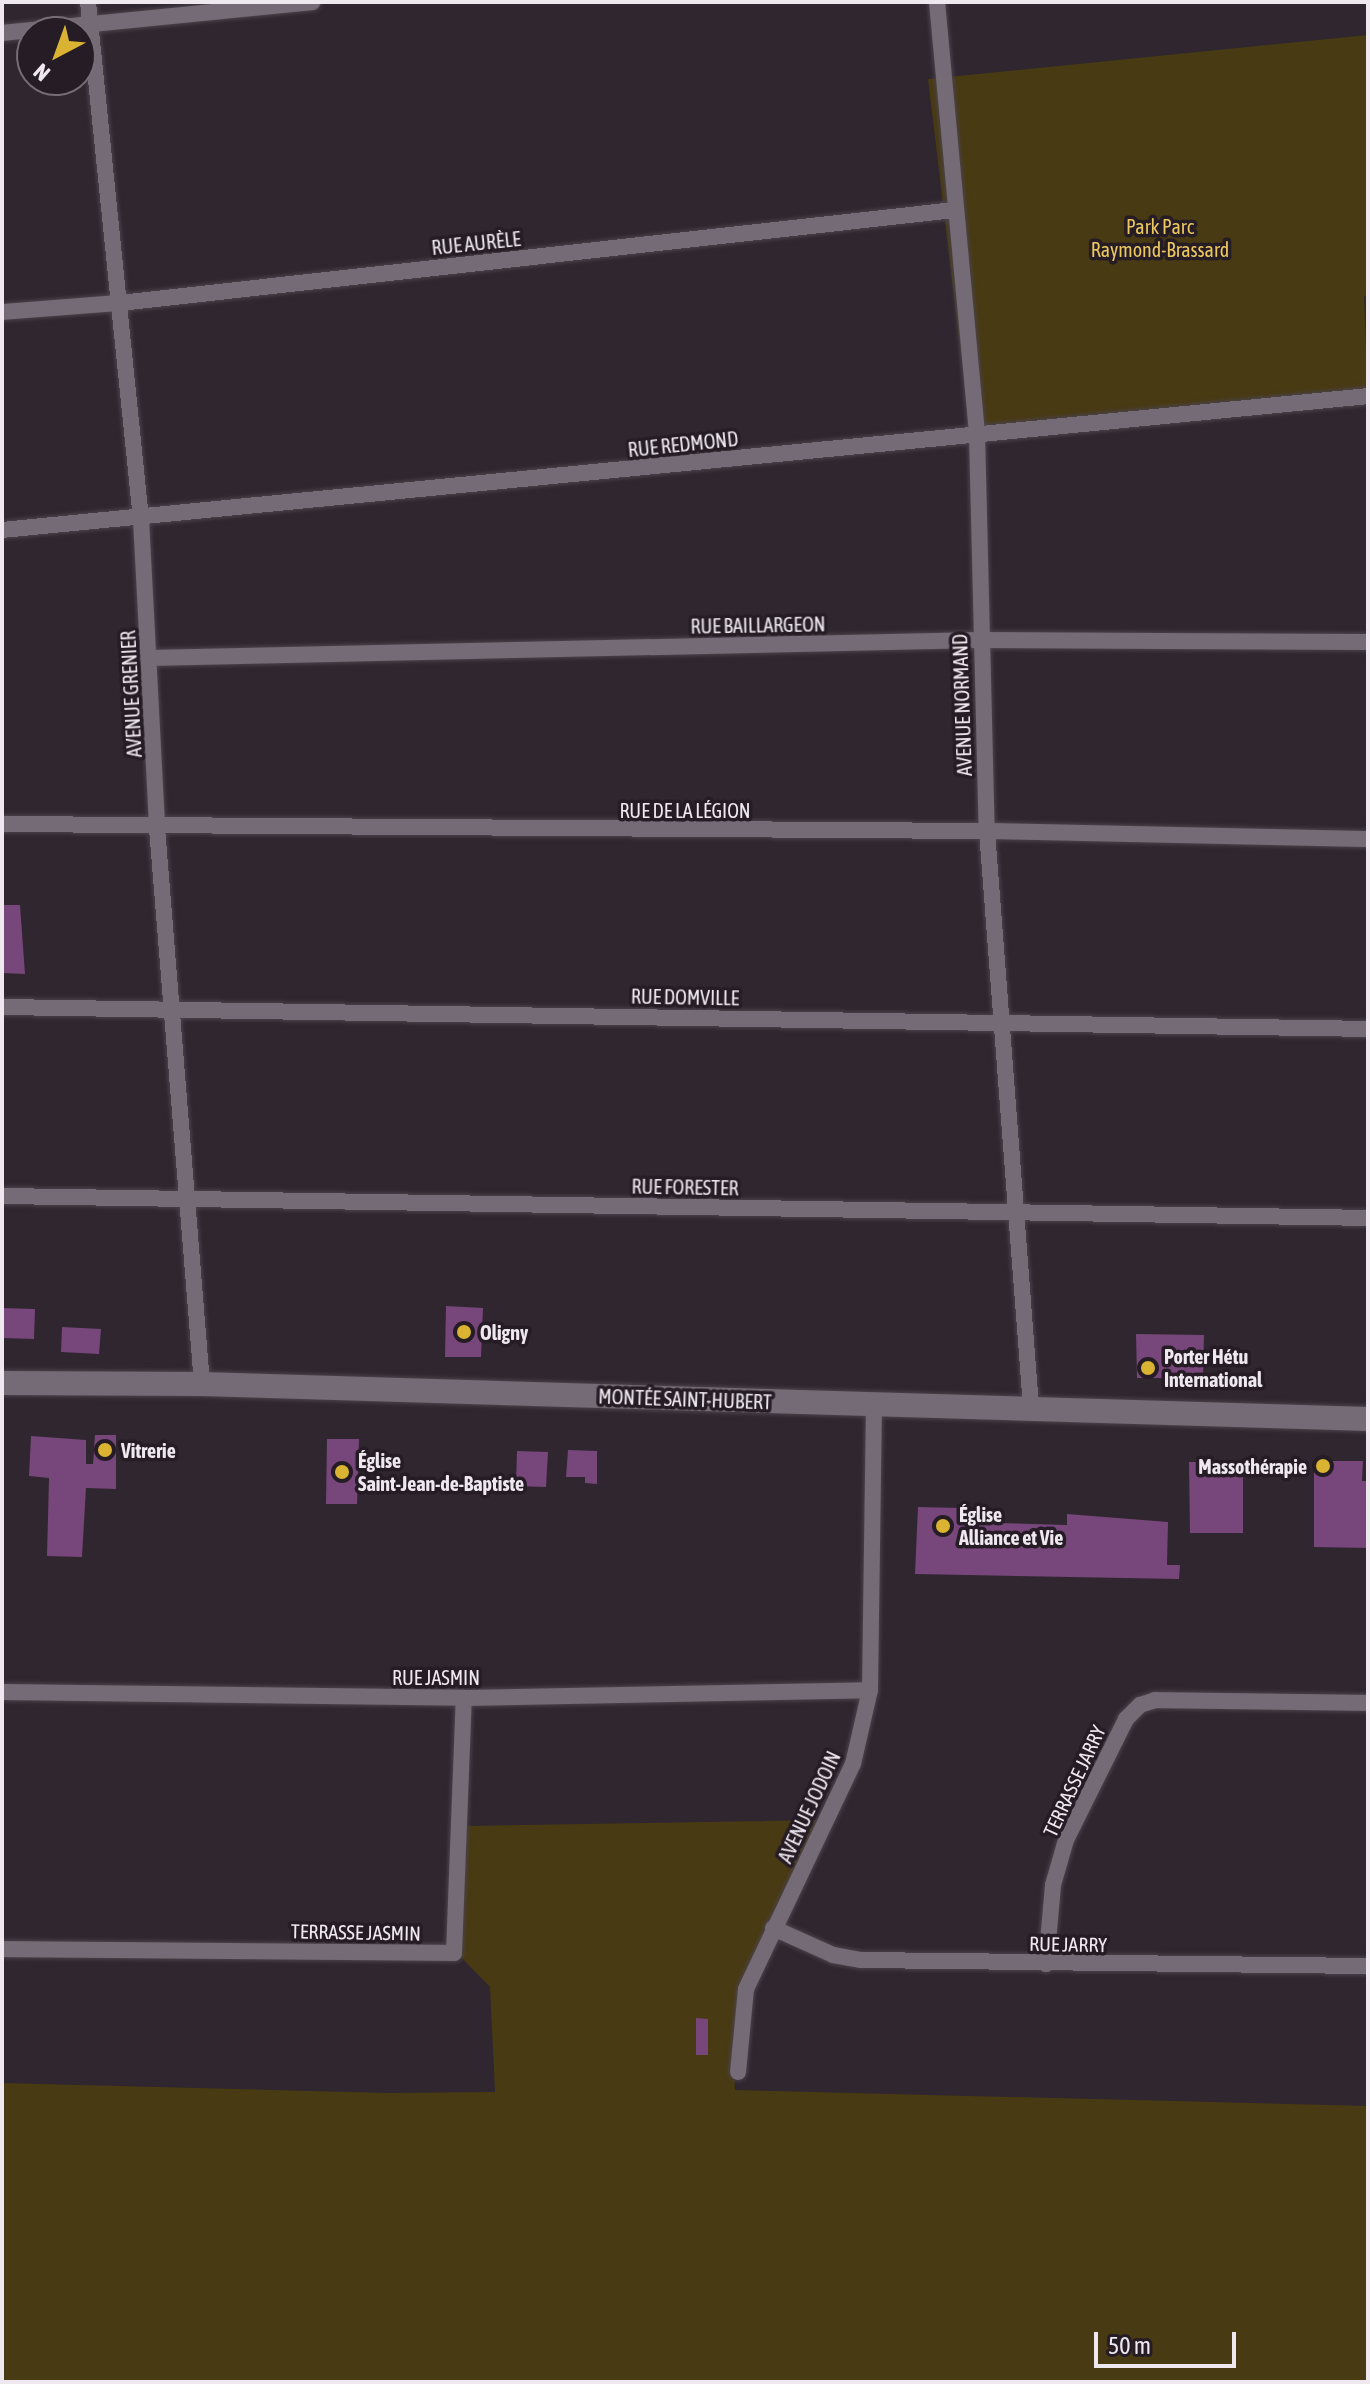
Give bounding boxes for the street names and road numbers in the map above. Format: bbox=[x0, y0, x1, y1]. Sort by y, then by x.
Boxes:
street label: RUE AURÈLE bbox=[430, 226, 522, 260]
street label: RUE REDMOND bbox=[627, 426, 739, 462]
street label: RUE BAILLARGEON bbox=[690, 612, 826, 638]
street label: AVENUE GRENIER bbox=[116, 630, 146, 758]
street label: AVENUE NORMAND bbox=[948, 633, 976, 777]
street label: RUE DE LA LÉGION bbox=[619, 798, 751, 822]
street label: RUE DOMVILLE bbox=[631, 984, 739, 1010]
street label: RUE FORESTER bbox=[631, 1174, 739, 1200]
street label: MONTÉE SAINT-HUBERT bbox=[598, 1384, 772, 1414]
street label: RUE JASMIN bbox=[392, 1665, 480, 1689]
street label: TERRASSE JARRY bbox=[1038, 1722, 1110, 1840]
street label: AVENUE JODOIN bbox=[773, 1747, 845, 1867]
street label: TERRASSE JASMIN bbox=[291, 1919, 421, 1945]
street label: RUE JARRY bbox=[1029, 1931, 1107, 1957]

